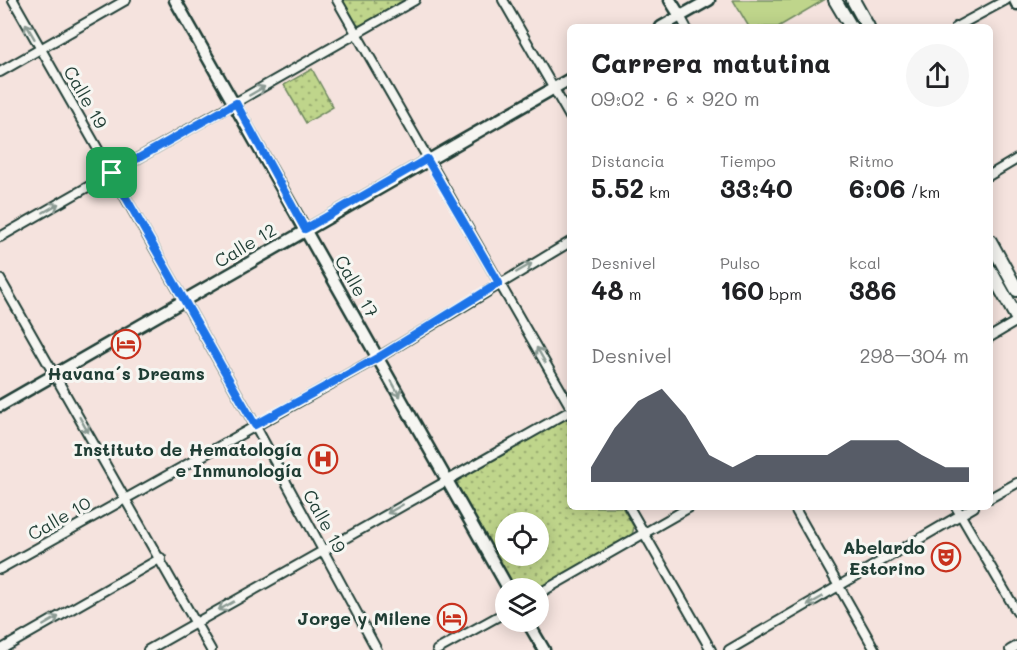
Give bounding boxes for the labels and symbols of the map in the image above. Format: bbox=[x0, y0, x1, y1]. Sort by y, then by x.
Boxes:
one-way arrow bbox=[24, 23, 36, 40]
street label: Calle 19 bbox=[58, 61, 114, 133]
one-way arrow bbox=[248, 84, 265, 96]
pin bbox=[86, 147, 137, 198]
one-way arrow bbox=[42, 202, 59, 214]
street label: Calle 12 bbox=[210, 217, 280, 273]
street label: Calle 17 bbox=[330, 251, 384, 321]
one-way arrow bbox=[516, 262, 533, 274]
hotel icon: Havana´s Dreams bbox=[110, 328, 142, 360]
one-way arrow bbox=[534, 347, 546, 364]
place label: Havana´s Dreams bbox=[47, 361, 205, 385]
one-way arrow bbox=[391, 380, 402, 398]
one-way arrow bbox=[78, 416, 90, 433]
place label: Instituto de Hematología e Inmunología bbox=[74, 437, 302, 482]
hospital icon: Instituto de Hematología e Inmunología bbox=[307, 443, 339, 475]
street label: Calle 19 bbox=[298, 485, 352, 557]
street label: Calle 10 bbox=[23, 490, 95, 546]
one-way arrow bbox=[387, 503, 404, 515]
place label: Abelardo Estorino bbox=[843, 535, 925, 580]
theatre icon: Abelardo Estorino bbox=[930, 541, 962, 573]
one-way arrow bbox=[807, 595, 824, 607]
one-way arrow bbox=[218, 600, 235, 612]
hotel icon: Jorge y Milene bbox=[436, 602, 468, 634]
place label: Jorge y Milene bbox=[297, 606, 431, 630]
one-way arrow bbox=[42, 615, 59, 627]

